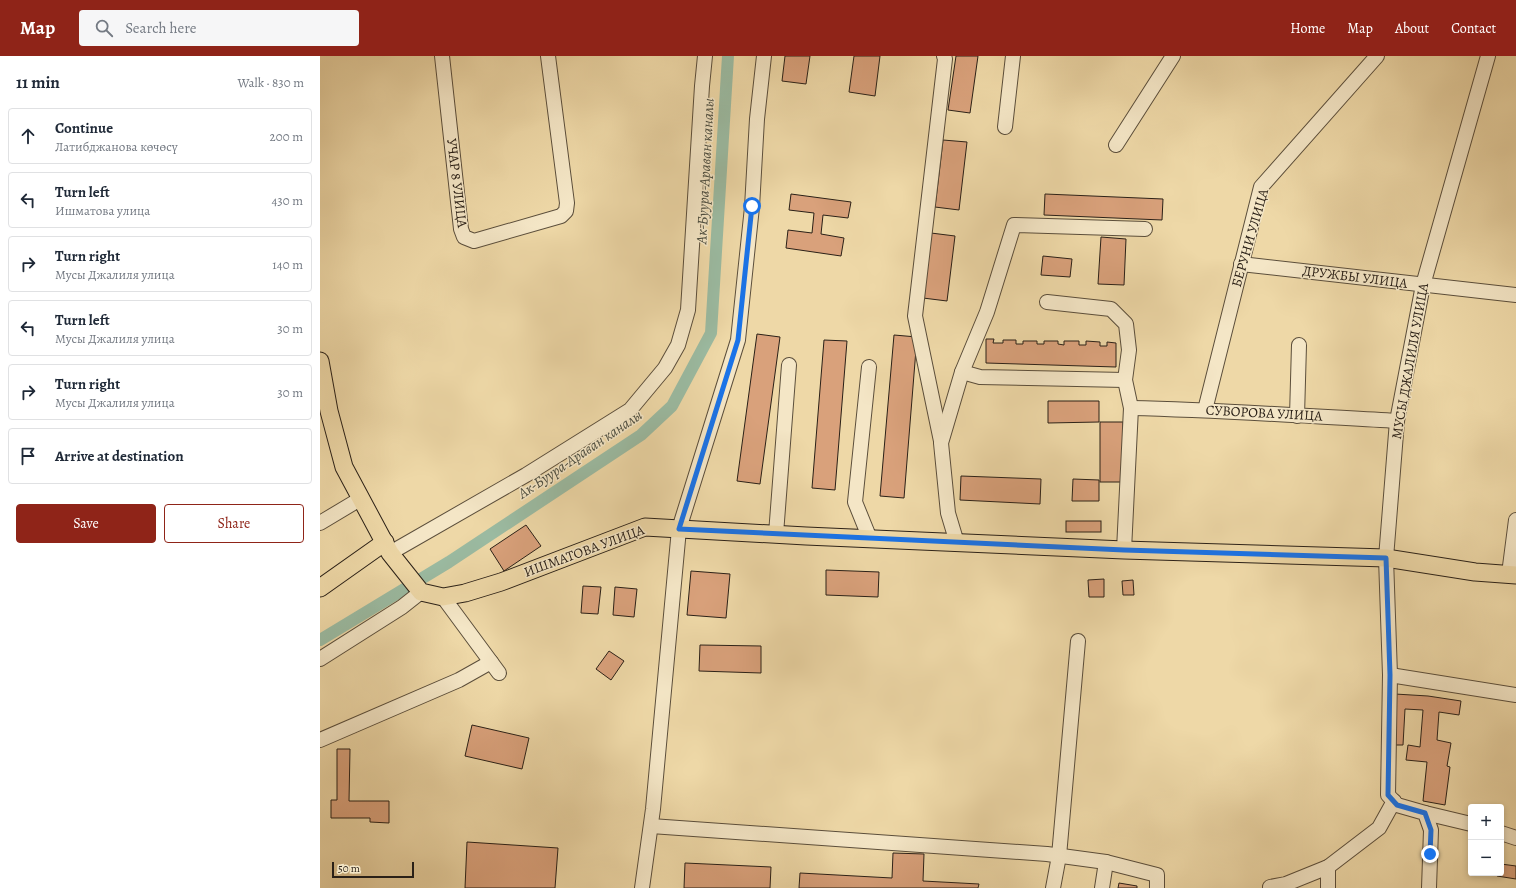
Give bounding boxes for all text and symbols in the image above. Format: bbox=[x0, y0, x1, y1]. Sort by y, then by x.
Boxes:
search box bbox=[79, 10, 359, 46]
text: Map bbox=[20, 15, 55, 41]
icon: search bbox=[93, 17, 115, 39]
text: Search here bbox=[125, 18, 197, 38]
text: Home bbox=[1290, 19, 1325, 38]
text: Map bbox=[1347, 19, 1373, 38]
text: About bbox=[1395, 19, 1429, 38]
text: Contact bbox=[1451, 19, 1496, 38]
text: 11 min bbox=[16, 71, 60, 94]
text: Walk · 830 m bbox=[237, 74, 304, 91]
water label: Ак-Буура-Араван каналы bbox=[691, 98, 719, 245]
text: Continue bbox=[55, 118, 113, 138]
icon: ahead bbox=[17, 125, 39, 147]
text: 200 m bbox=[270, 128, 303, 145]
street label: УЧАР 8 УЛИЦА bbox=[442, 137, 472, 230]
text: Латибджанова көчөсү bbox=[55, 138, 178, 155]
text: Turn left bbox=[55, 182, 110, 202]
street label: БЕРУНИ УЛИЦА bbox=[1227, 186, 1273, 289]
icon: left bbox=[17, 189, 39, 211]
text: 430 m bbox=[271, 192, 303, 209]
route start bbox=[743, 197, 761, 215]
text: Ишматова улица bbox=[55, 202, 150, 219]
text: Turn right bbox=[55, 246, 120, 266]
icon: right bbox=[17, 253, 39, 275]
text: 140 m bbox=[272, 256, 303, 273]
street label: ДРУЖБЫ УЛИЦА bbox=[1301, 261, 1409, 293]
text: Мусы Джалиля улица bbox=[55, 266, 175, 283]
street label: МУСЫ ДЖАЛИЛЯ УЛИЦА bbox=[1387, 281, 1433, 441]
text: Turn left bbox=[55, 310, 110, 330]
icon: left bbox=[17, 317, 39, 339]
text: 30 m bbox=[277, 320, 303, 337]
text: Мусы Джалиля улица bbox=[55, 330, 175, 347]
text: Turn right bbox=[55, 374, 120, 394]
icon: right bbox=[17, 381, 39, 403]
text: 30 m bbox=[277, 384, 303, 401]
text: Мусы Джалиля улица bbox=[55, 394, 175, 411]
street label: СУВОРОВА УЛИЦА bbox=[1205, 400, 1324, 426]
water label: Ак-Буура-Араван каналы bbox=[513, 405, 646, 504]
icon: arrive bbox=[17, 445, 39, 467]
text: Arrive at destination bbox=[55, 446, 184, 466]
button: Save bbox=[16, 504, 156, 543]
button: Share bbox=[164, 504, 304, 543]
street label: ИШМАТОВА УЛИЦА bbox=[521, 520, 648, 582]
map controls bbox=[1468, 804, 1504, 876]
button: + bbox=[1468, 804, 1504, 840]
button: − bbox=[1468, 840, 1504, 876]
route end bbox=[1421, 845, 1439, 863]
scale bar bbox=[332, 860, 414, 879]
text: 50 m bbox=[338, 861, 360, 876]

